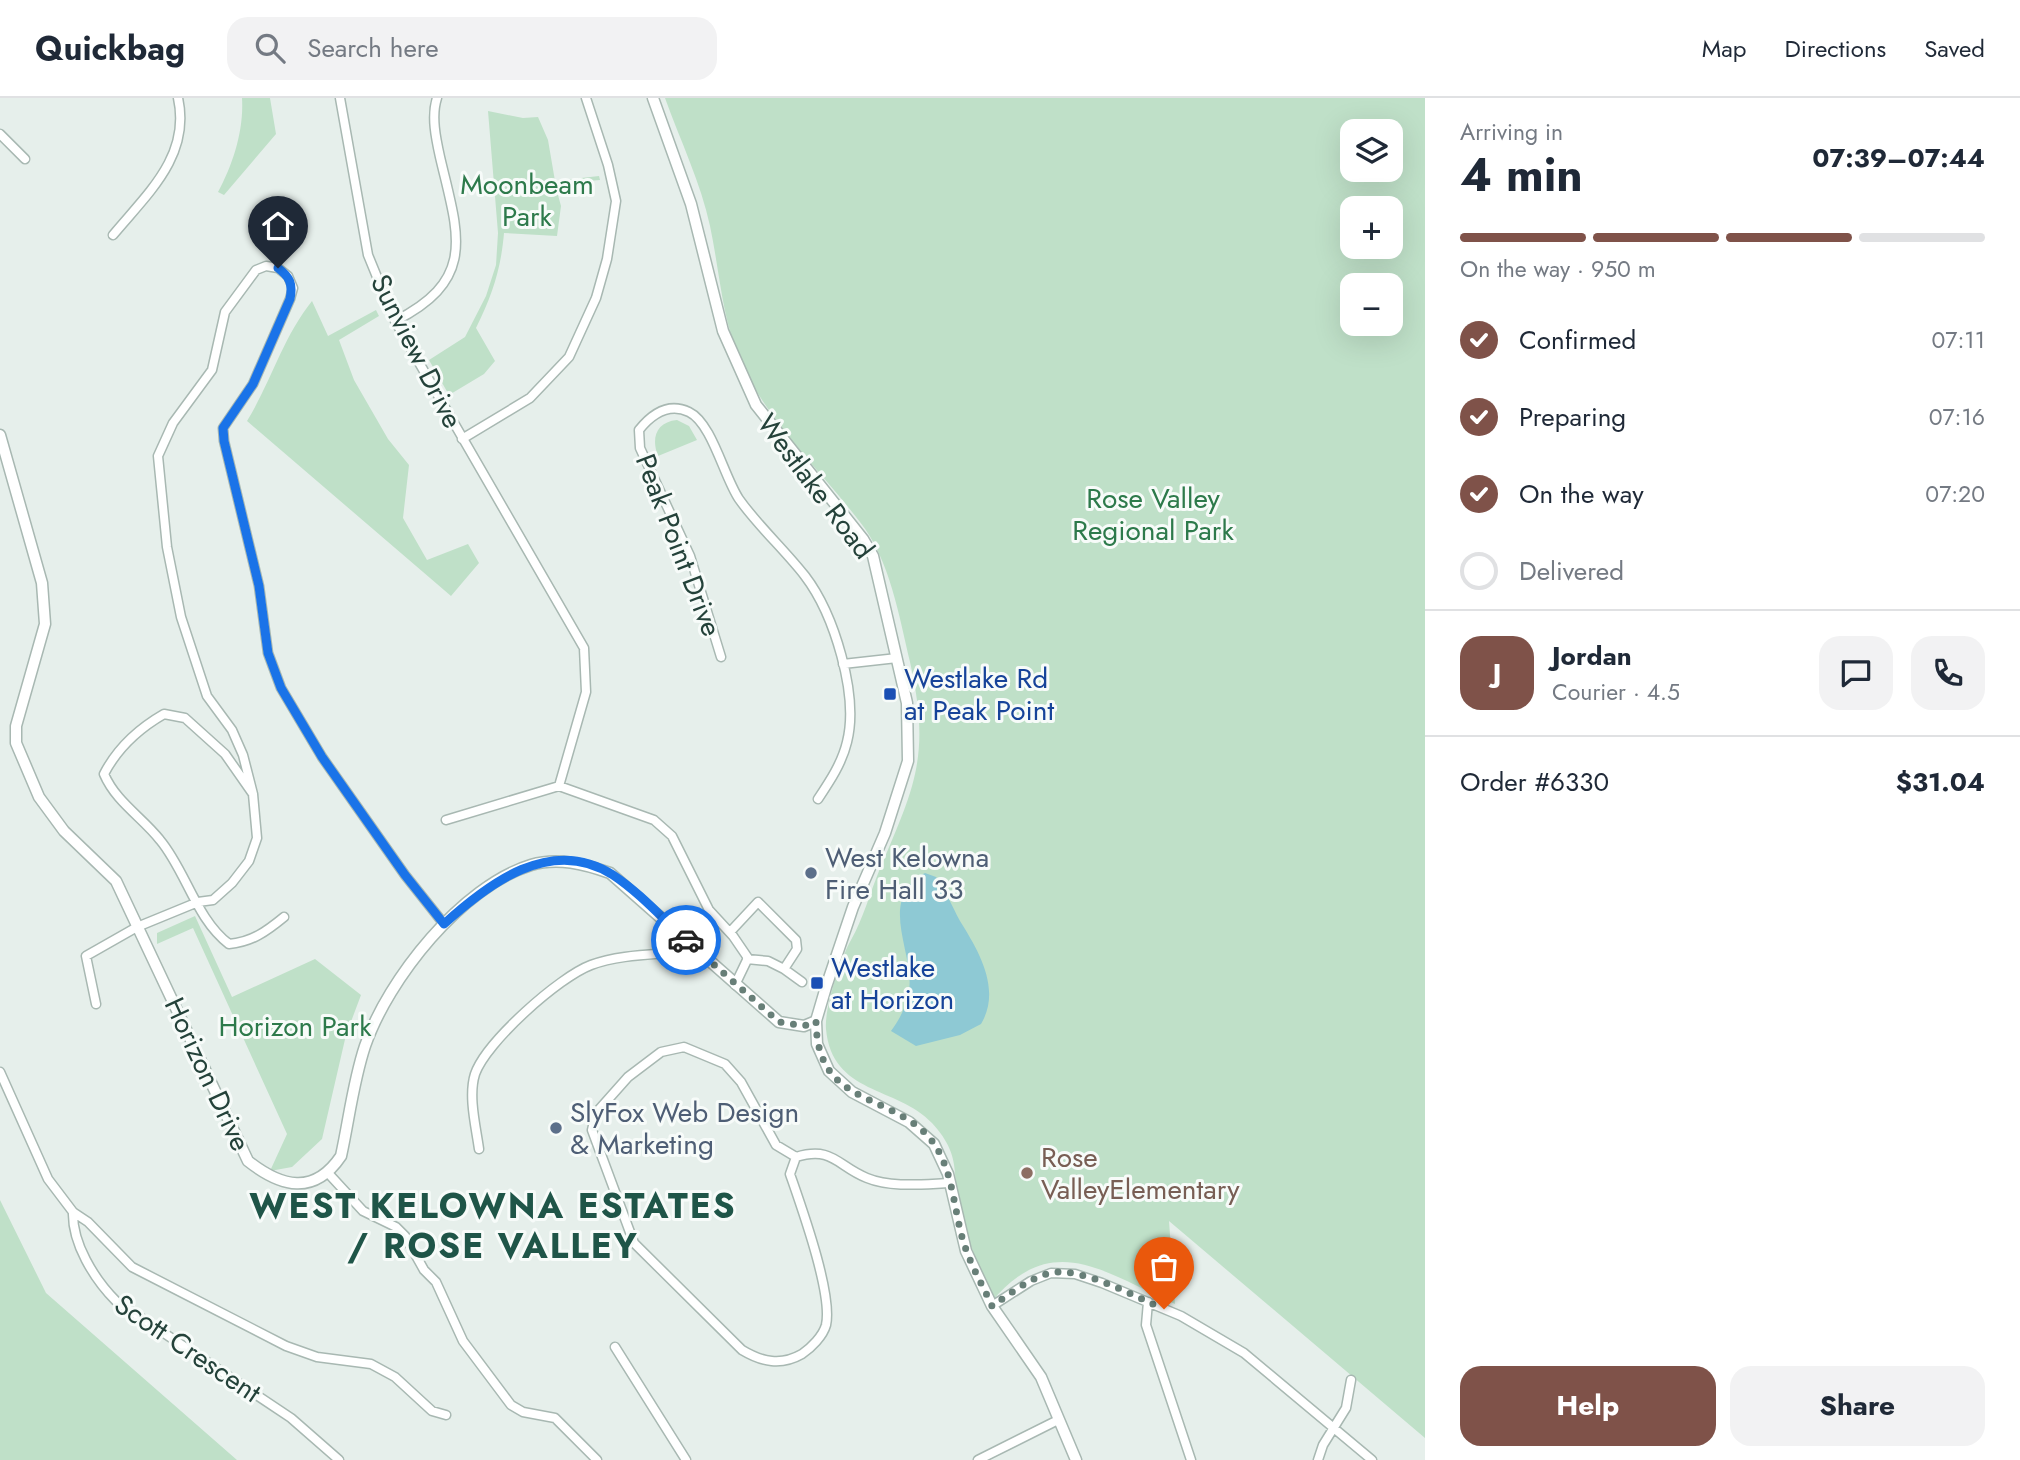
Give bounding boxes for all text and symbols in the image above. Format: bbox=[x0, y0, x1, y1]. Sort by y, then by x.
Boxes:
search box bbox=[227, 17, 717, 80]
text: Quickbag bbox=[35, 25, 185, 72]
icon: search bbox=[251, 29, 289, 67]
text: Search here bbox=[307, 29, 439, 67]
text: Map bbox=[1702, 31, 1747, 66]
text: Directions bbox=[1785, 31, 1886, 66]
text: Saved bbox=[1924, 31, 1985, 66]
text: Arriving in bbox=[1460, 115, 1563, 149]
map controls bbox=[1340, 119, 1403, 336]
button: layers bbox=[1340, 119, 1403, 182]
text: 07:39–07:44 bbox=[1812, 139, 1985, 177]
text: 4 min bbox=[1460, 142, 1583, 208]
park label: Moonbeam Park bbox=[460, 164, 594, 237]
pin bbox=[248, 196, 308, 268]
button: + bbox=[1340, 196, 1403, 259]
icon: home bbox=[259, 207, 297, 245]
text: On the way · 950 m bbox=[1460, 252, 1656, 286]
street label: Sunview Drive bbox=[360, 267, 473, 435]
button: − bbox=[1340, 273, 1403, 336]
icon: check bbox=[1460, 321, 1498, 359]
text: Confirmed bbox=[1519, 321, 1636, 359]
text: 07:11 bbox=[1932, 323, 1985, 357]
icon: check bbox=[1460, 398, 1498, 436]
text: Preparing bbox=[1519, 398, 1626, 436]
text: 07:16 bbox=[1929, 400, 1985, 434]
street label: Westlake Road bbox=[747, 405, 884, 568]
street label: Peak Point Drive bbox=[625, 448, 732, 642]
icon: check bbox=[1460, 475, 1498, 513]
text: On the way bbox=[1519, 475, 1644, 513]
text: 07:20 bbox=[1925, 477, 1985, 511]
park label: Rose Valley Regional Park bbox=[1072, 478, 1234, 551]
text: Delivered bbox=[1519, 552, 1624, 590]
button: chat bbox=[1819, 636, 1893, 710]
button: phone bbox=[1911, 636, 1985, 710]
text: Jordan bbox=[1552, 637, 1632, 675]
text: J bbox=[1493, 654, 1501, 692]
place label: Westlake Rd at Peak Point bbox=[904, 658, 1054, 731]
text: Courier · 4.5 bbox=[1552, 675, 1680, 709]
marker: Westlake Rd at Peak Point bbox=[882, 686, 898, 702]
text: Order #6330 bbox=[1460, 763, 1609, 801]
text: $31.04 bbox=[1896, 763, 1985, 801]
place label: West Kelowna Fire Hall 33 bbox=[825, 837, 989, 910]
marker: West Kelowna Fire Hall 33 bbox=[803, 865, 819, 881]
courier bbox=[651, 905, 721, 975]
icon: car bbox=[667, 921, 705, 959]
place label: Westlake at Horizon bbox=[831, 947, 954, 1020]
marker: Westlake at Horizon bbox=[809, 975, 825, 991]
street label: Horizon Drive bbox=[154, 991, 261, 1158]
park label: Horizon Park bbox=[219, 1006, 372, 1047]
place label: SlyFox Web Design & Marketing bbox=[570, 1092, 799, 1165]
marker: SlyFox Web Design & Marketing bbox=[548, 1120, 564, 1136]
place label: Rose ValleyElementary bbox=[1041, 1137, 1240, 1210]
marker: Rose ValleyElementary bbox=[1019, 1165, 1035, 1181]
district label: WEST KELOWNA ESTATES / ROSE VALLEY bbox=[249, 1181, 737, 1271]
pin bbox=[1134, 1237, 1194, 1309]
icon: bag bbox=[1145, 1248, 1183, 1286]
street label: Scott Crescent bbox=[106, 1284, 270, 1413]
button: Help bbox=[1460, 1366, 1716, 1446]
button: Share bbox=[1730, 1366, 1985, 1446]

